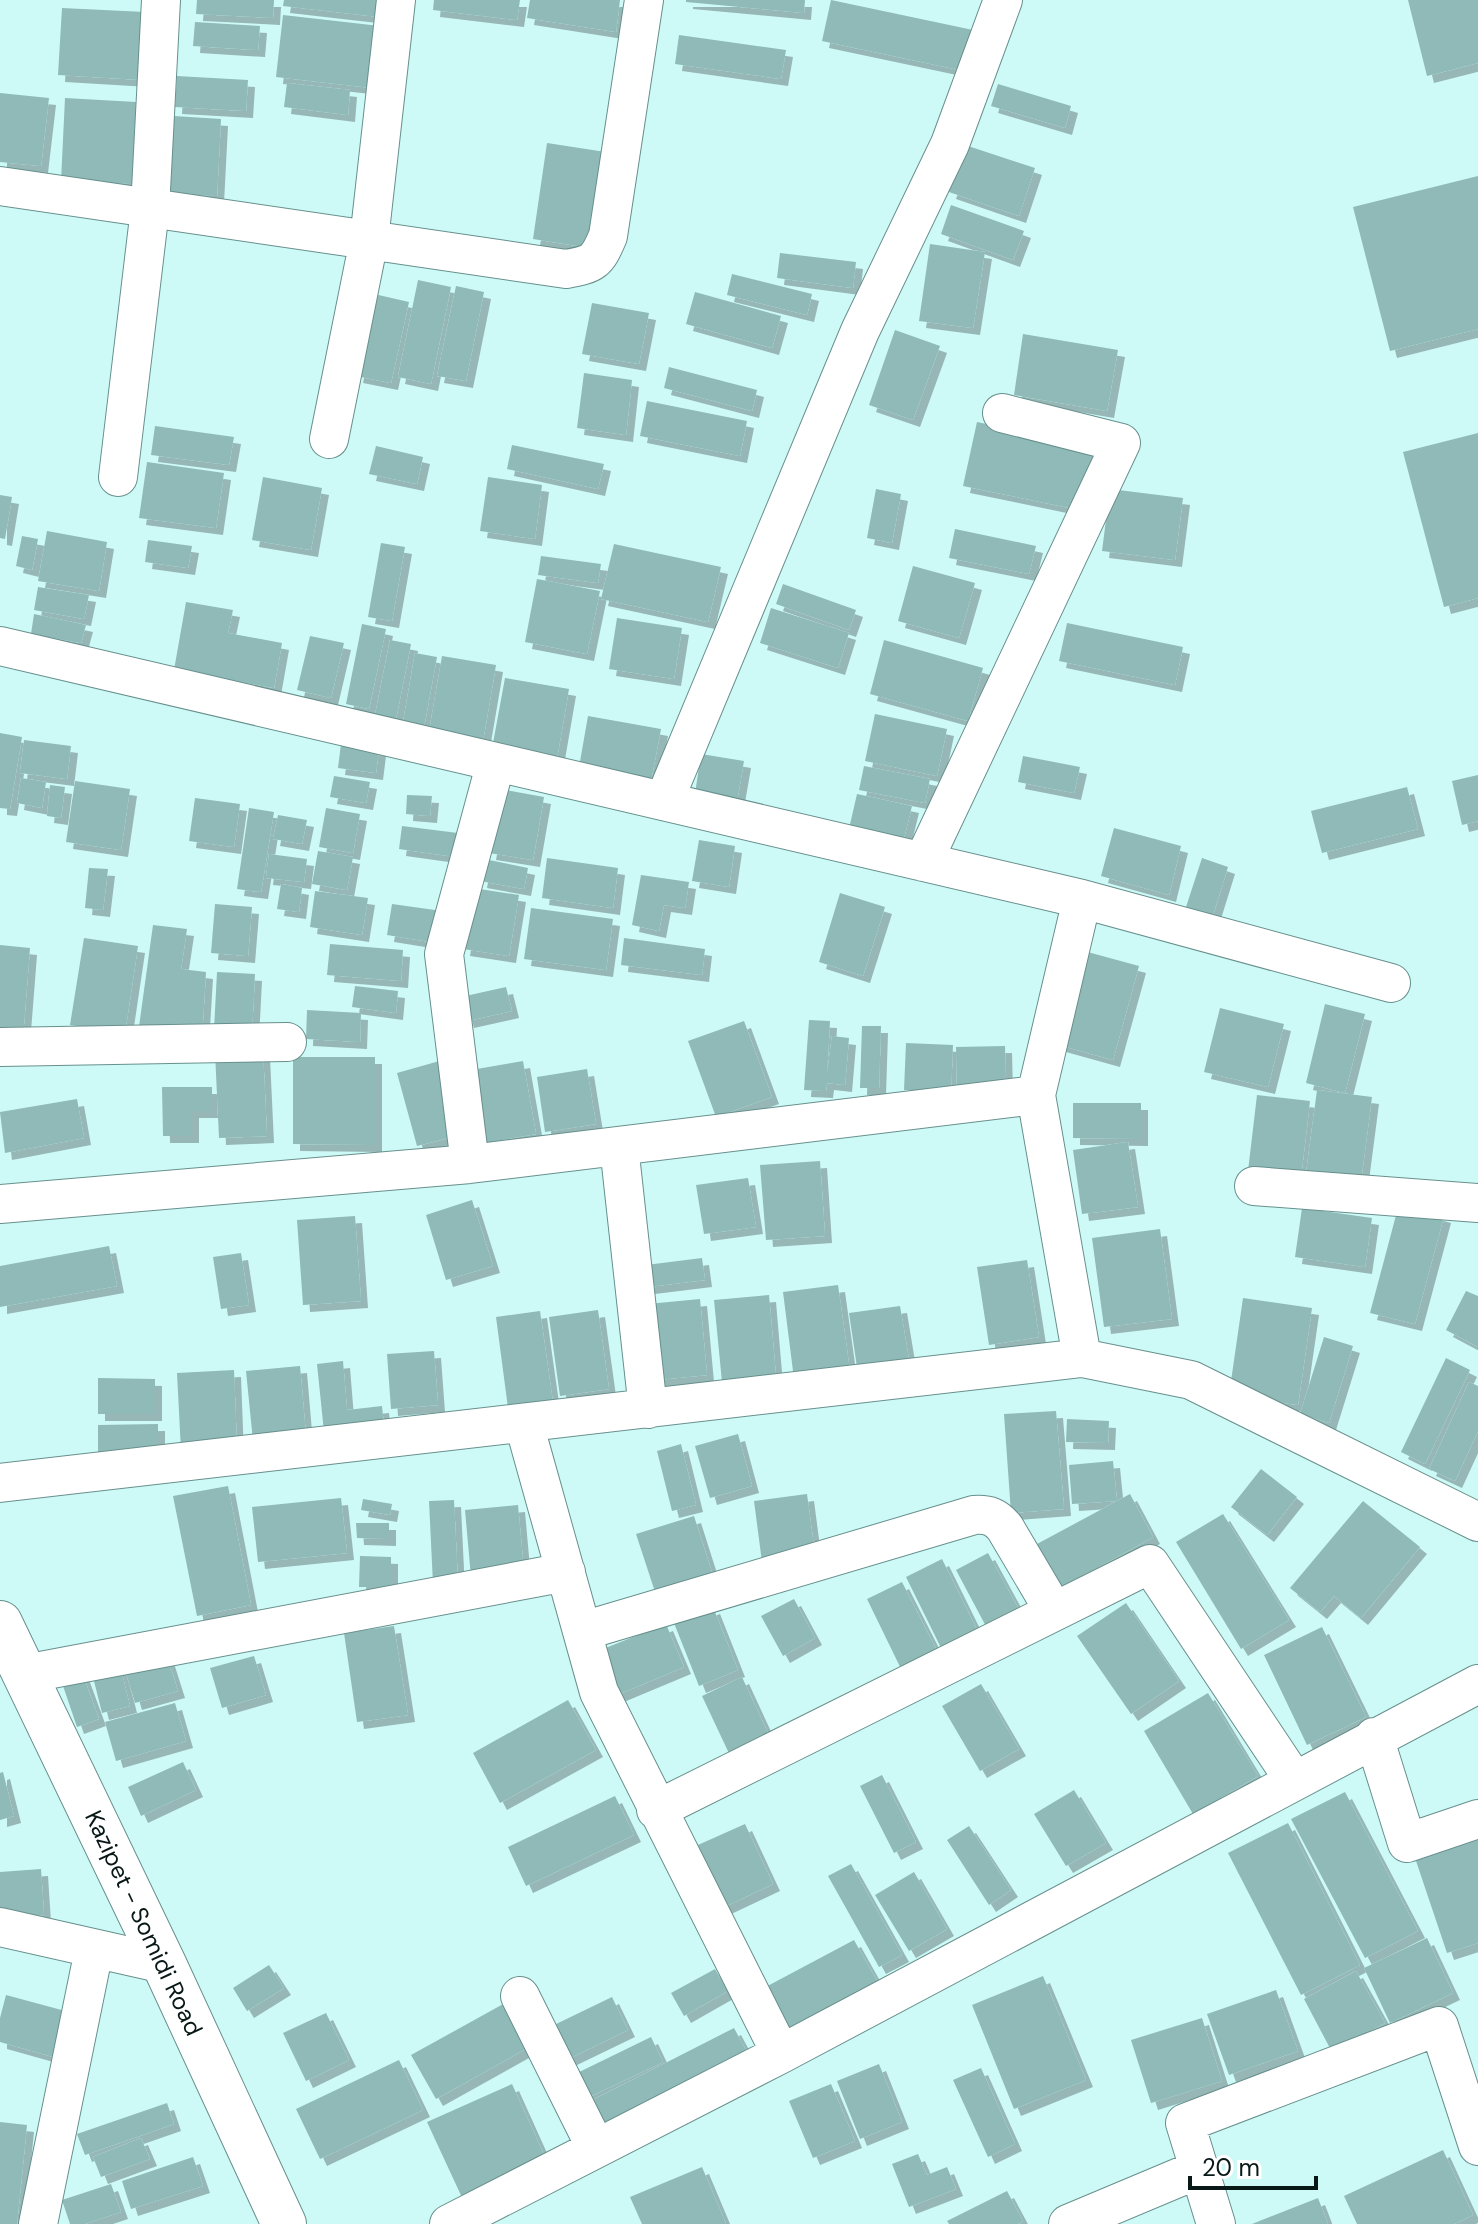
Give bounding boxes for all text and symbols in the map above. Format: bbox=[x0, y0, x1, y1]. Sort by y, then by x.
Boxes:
street label: Kazipet - Somidi Road bbox=[78, 1805, 210, 2041]
scale bar bbox=[1190, 2140, 1316, 2190]
text: 20 m bbox=[1202, 2152, 1260, 2183]

